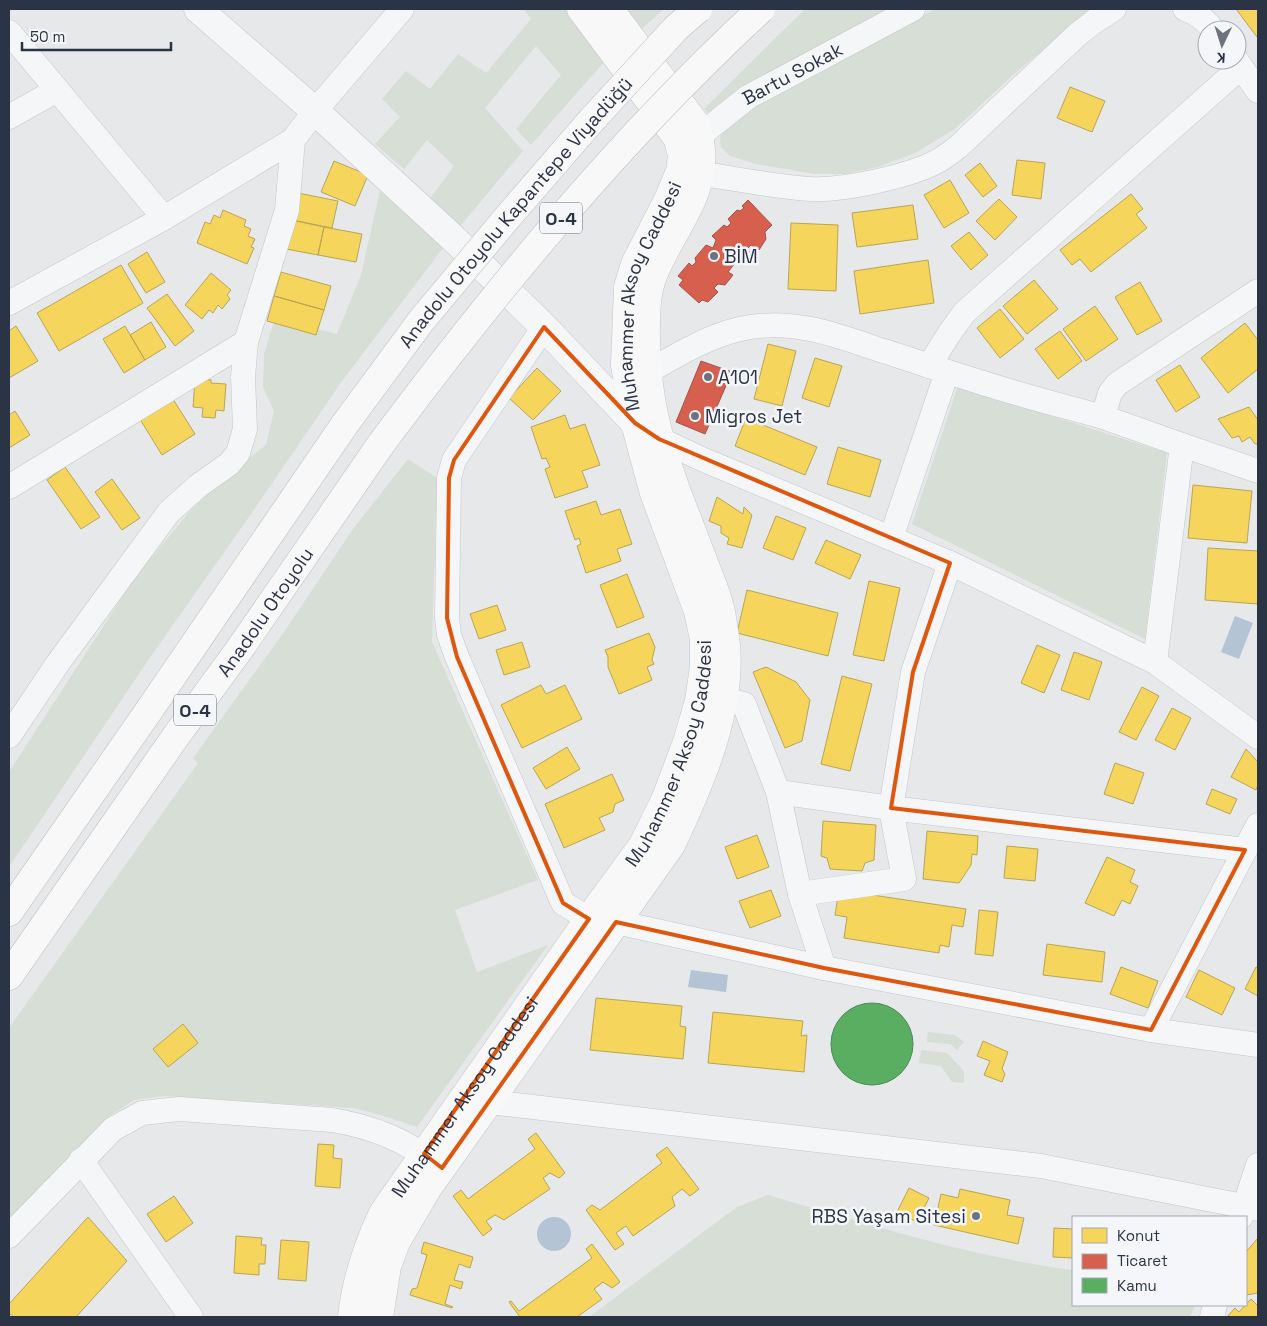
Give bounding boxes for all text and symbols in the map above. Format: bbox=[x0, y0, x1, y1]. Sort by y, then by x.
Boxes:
scale bar bbox=[22, 20, 171, 52]
north arrow bbox=[1197, 20, 1247, 70]
text: 50 m bbox=[30, 27, 65, 46]
street label: Bartu Sokak bbox=[738, 36, 847, 110]
text: K bbox=[1216, 49, 1226, 67]
street label: Anadolu Otoyolu Kapantepe Viyadüğü bbox=[393, 71, 638, 353]
street label: Muhammer Aksoy Caddesi bbox=[612, 178, 687, 413]
road number: O-4 bbox=[540, 202, 582, 234]
place label: BİM bbox=[724, 244, 758, 269]
marker: BİM bbox=[708, 250, 720, 262]
place label: A101 bbox=[718, 365, 758, 390]
marker: A101 bbox=[702, 371, 714, 383]
place label: Migros Jet bbox=[705, 404, 802, 429]
marker: Migros Jet bbox=[689, 410, 701, 422]
street label: Anadolu Otoyolu bbox=[211, 542, 319, 682]
street label: Muhammer Aksoy Caddesi bbox=[619, 640, 717, 871]
road number: O-4 bbox=[174, 694, 216, 726]
street label: Muhammer Aksoy Caddesi bbox=[385, 991, 544, 1202]
place label: RBS Yaşam Sitesi bbox=[812, 1204, 966, 1229]
marker: RBS Yaşam Sitesi bbox=[970, 1210, 982, 1222]
legend bbox=[1072, 1216, 1247, 1306]
text: Konut bbox=[1117, 1226, 1160, 1245]
text: Ticaret bbox=[1117, 1251, 1168, 1270]
text: Kamu bbox=[1117, 1276, 1157, 1295]

